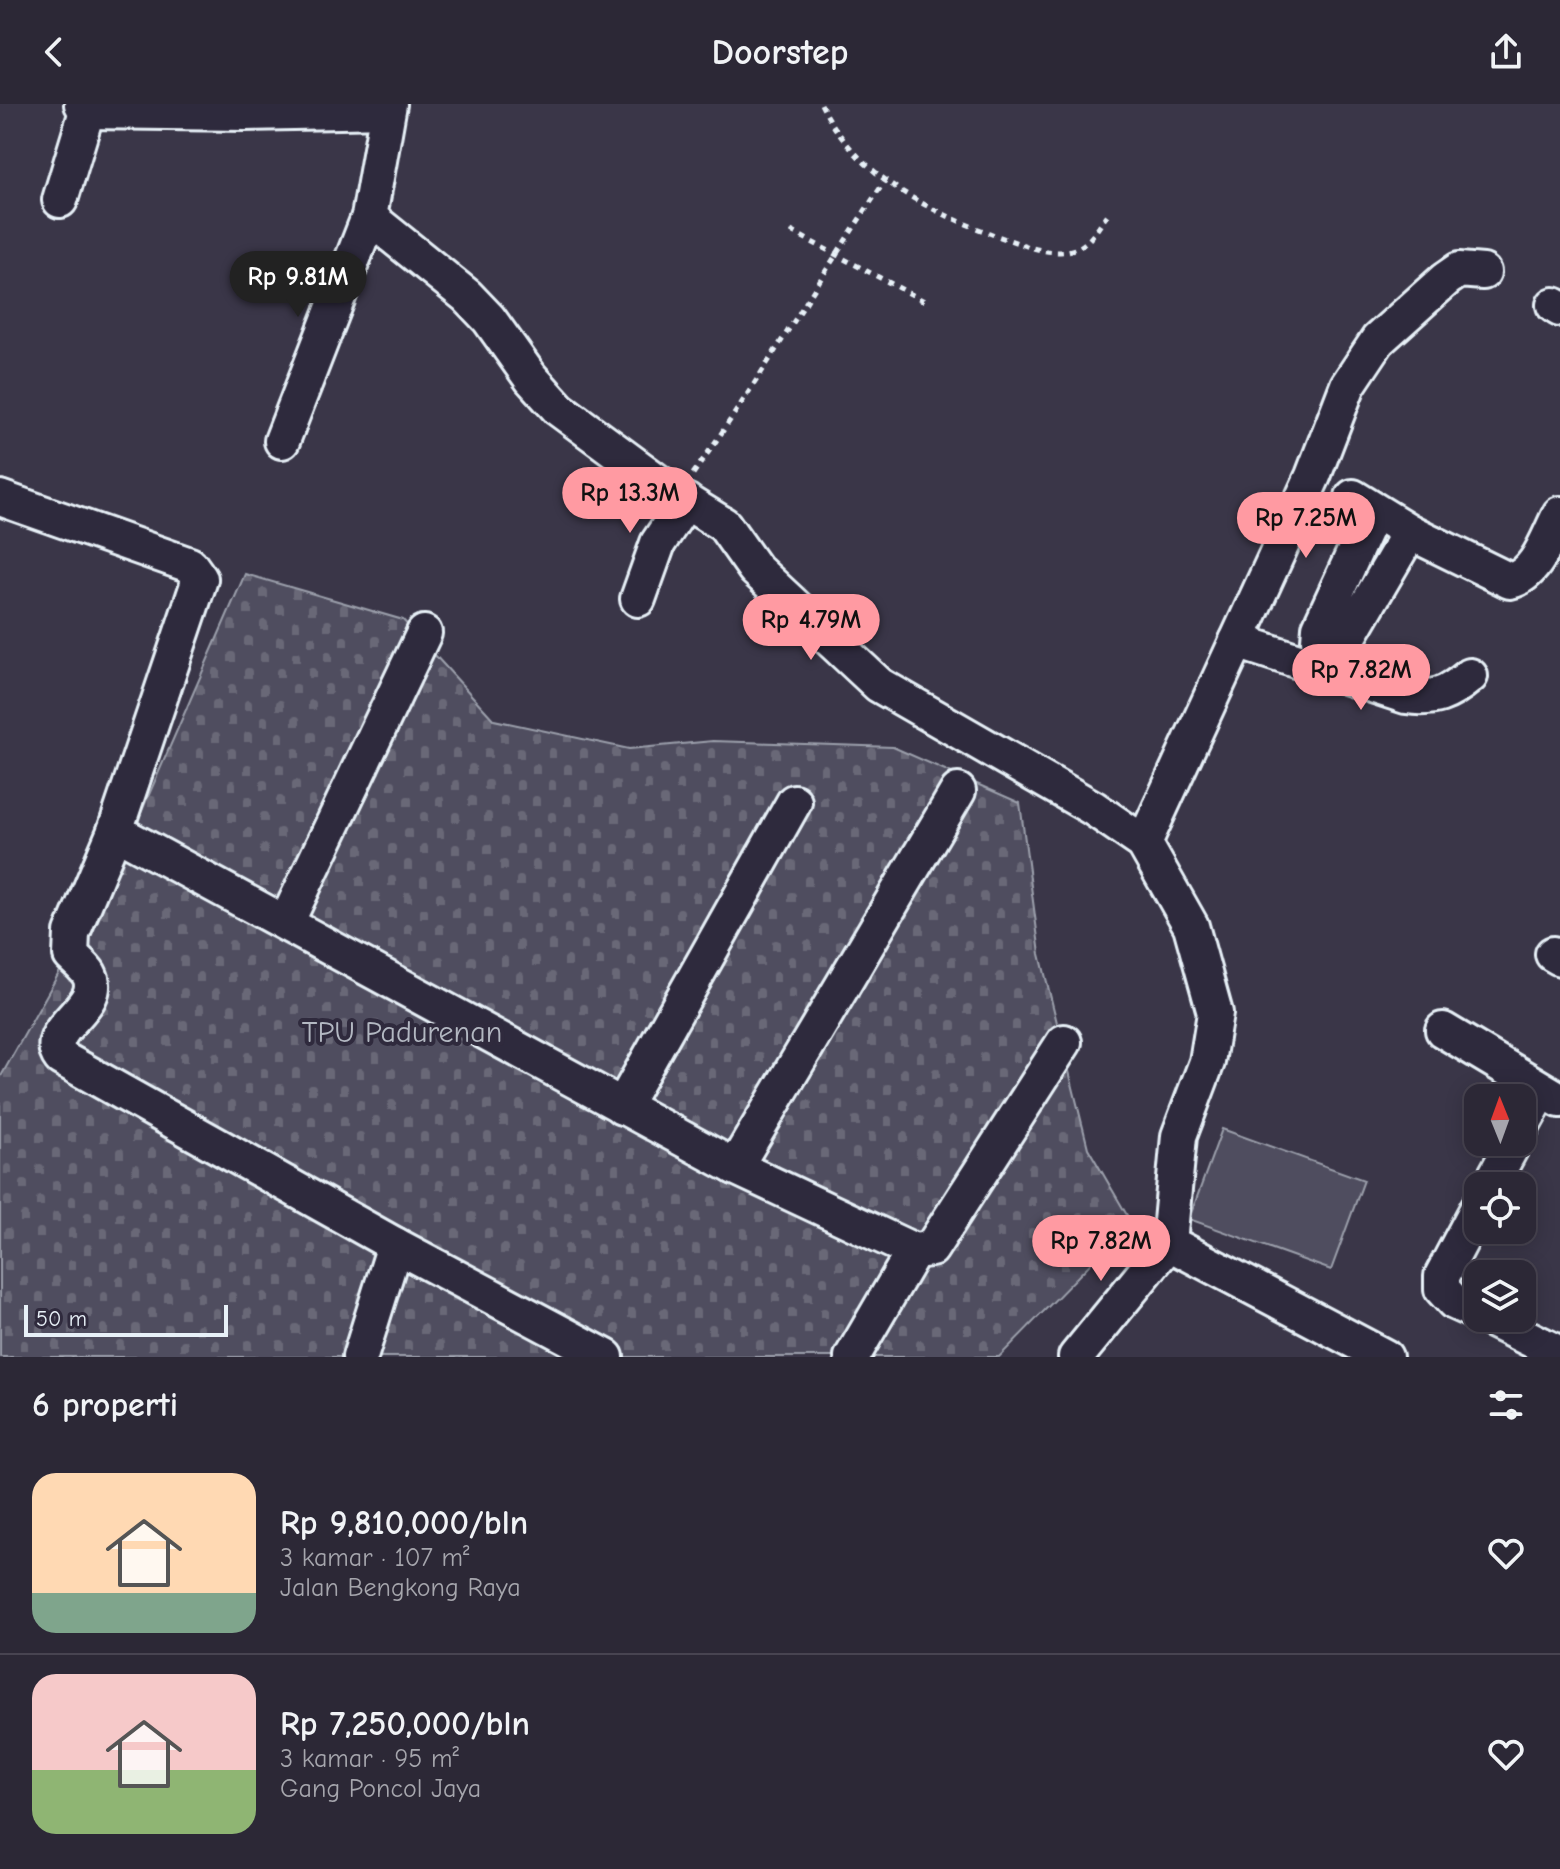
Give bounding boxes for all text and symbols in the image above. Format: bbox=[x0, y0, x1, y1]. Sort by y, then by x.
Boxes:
icon: back bbox=[32, 30, 76, 74]
icon: share bbox=[1484, 30, 1528, 74]
text: Doorstep bbox=[712, 32, 848, 73]
pin: Rp 9.81M bbox=[215, 251, 381, 319]
text: Rp 9.81M bbox=[248, 262, 348, 292]
pin: Rp 13.3M bbox=[547, 467, 713, 535]
text: Rp 13.3M bbox=[580, 478, 680, 508]
pin: Rp 7.25M bbox=[1223, 492, 1389, 560]
text: Rp 7.25M bbox=[1255, 503, 1357, 533]
pin: Rp 4.79M bbox=[728, 594, 894, 662]
text: Rp 4.79M bbox=[761, 605, 861, 635]
pin: Rp 7.82M bbox=[1278, 644, 1444, 712]
text: Rp 7.82M bbox=[1310, 655, 1412, 685]
park label: TPU Padurenan bbox=[302, 1015, 502, 1050]
north arrow bbox=[1464, 1084, 1536, 1156]
map controls bbox=[1464, 1084, 1536, 1332]
button: locate bbox=[1464, 1172, 1536, 1244]
pin: Rp 7.82M bbox=[1018, 1215, 1184, 1283]
text: Rp 7.82M bbox=[1050, 1226, 1152, 1256]
button: layers bbox=[1464, 1260, 1536, 1332]
scale bar bbox=[24, 1301, 228, 1337]
text: 50 m bbox=[36, 1306, 87, 1332]
icon: filters bbox=[1484, 1383, 1528, 1427]
text: 6 properti bbox=[32, 1385, 178, 1425]
text: Rp 9,810,000/bln bbox=[280, 1503, 528, 1543]
icon: home bbox=[96, 1505, 192, 1601]
icon: heart bbox=[1484, 1531, 1528, 1575]
text: 3 kamar · 107 m² bbox=[280, 1543, 470, 1573]
text: Jalan Bengkong Raya bbox=[280, 1573, 521, 1603]
text: Rp 7,250,000/bln bbox=[280, 1704, 530, 1744]
icon: home bbox=[96, 1706, 192, 1802]
icon: heart bbox=[1484, 1732, 1528, 1776]
text: 3 kamar · 95 m² bbox=[280, 1744, 459, 1774]
text: Gang Poncol Jaya bbox=[280, 1774, 481, 1804]

